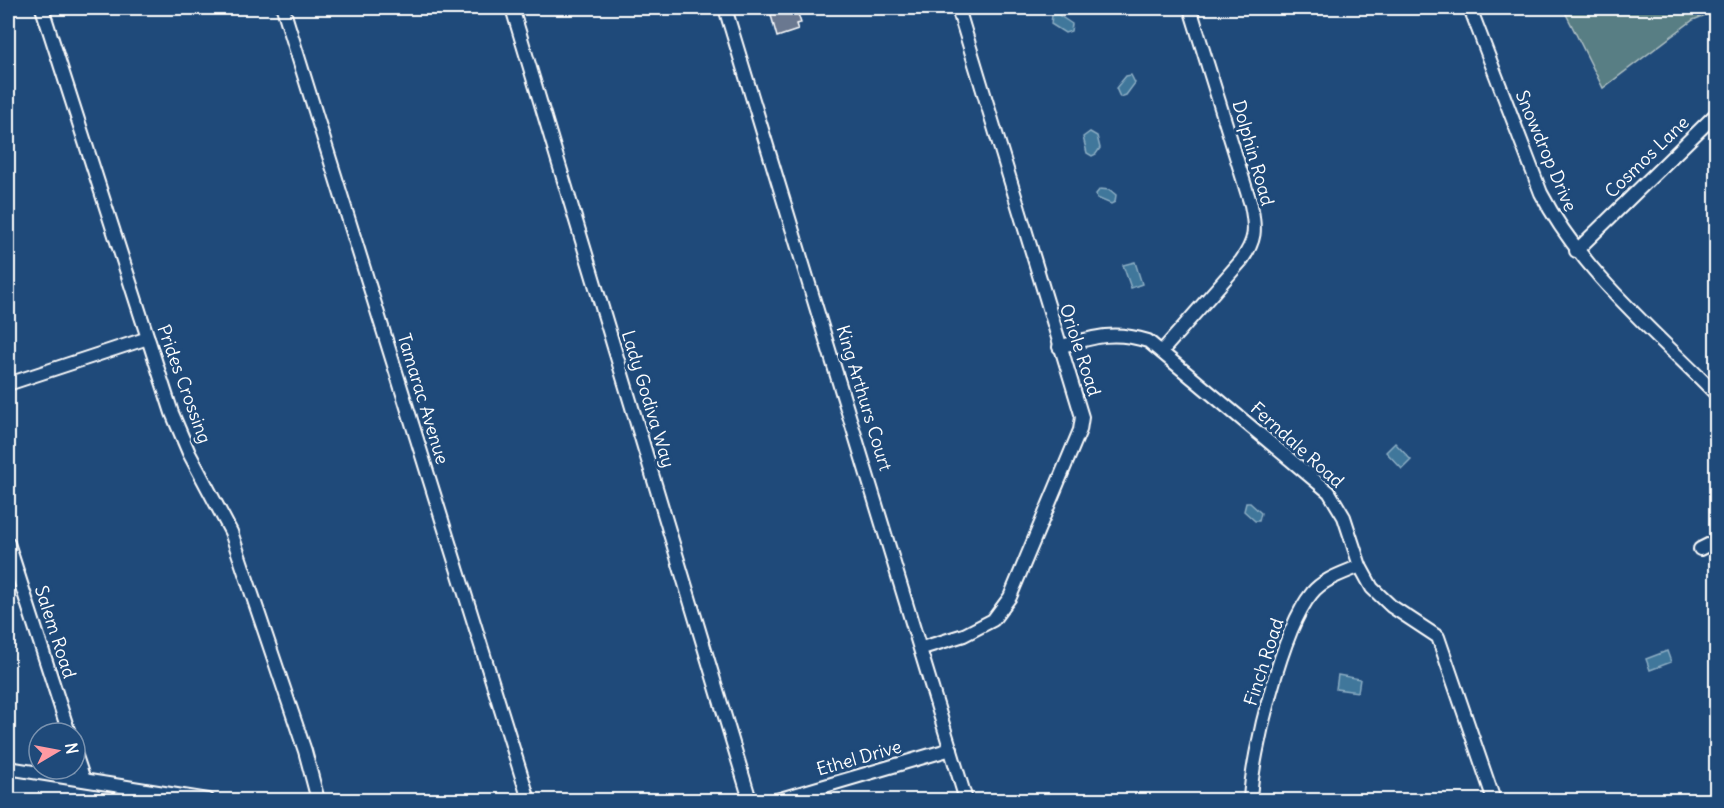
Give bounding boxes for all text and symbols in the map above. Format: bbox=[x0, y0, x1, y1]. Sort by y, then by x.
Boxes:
street label: Snowdrop Drive bbox=[1511, 87, 1582, 215]
street label: Dolphin Road bbox=[1227, 98, 1280, 209]
street label: Cosmos Lane bbox=[1600, 111, 1694, 203]
street label: Oriole Road bbox=[1055, 301, 1106, 399]
street label: Prides Crossing bbox=[152, 321, 217, 446]
street label: King Arthurs Court bbox=[831, 322, 898, 474]
street label: Lady Godiva Way bbox=[617, 328, 680, 470]
street label: Tamarac Avenue bbox=[393, 331, 454, 467]
street label: Ferndale Road bbox=[1246, 397, 1349, 493]
street label: Salem Road bbox=[30, 582, 81, 682]
street label: Finch Road bbox=[1239, 615, 1289, 709]
north arrow bbox=[27, 721, 87, 781]
street label: Ethel Drive bbox=[814, 734, 904, 781]
text: N bbox=[61, 741, 83, 756]

